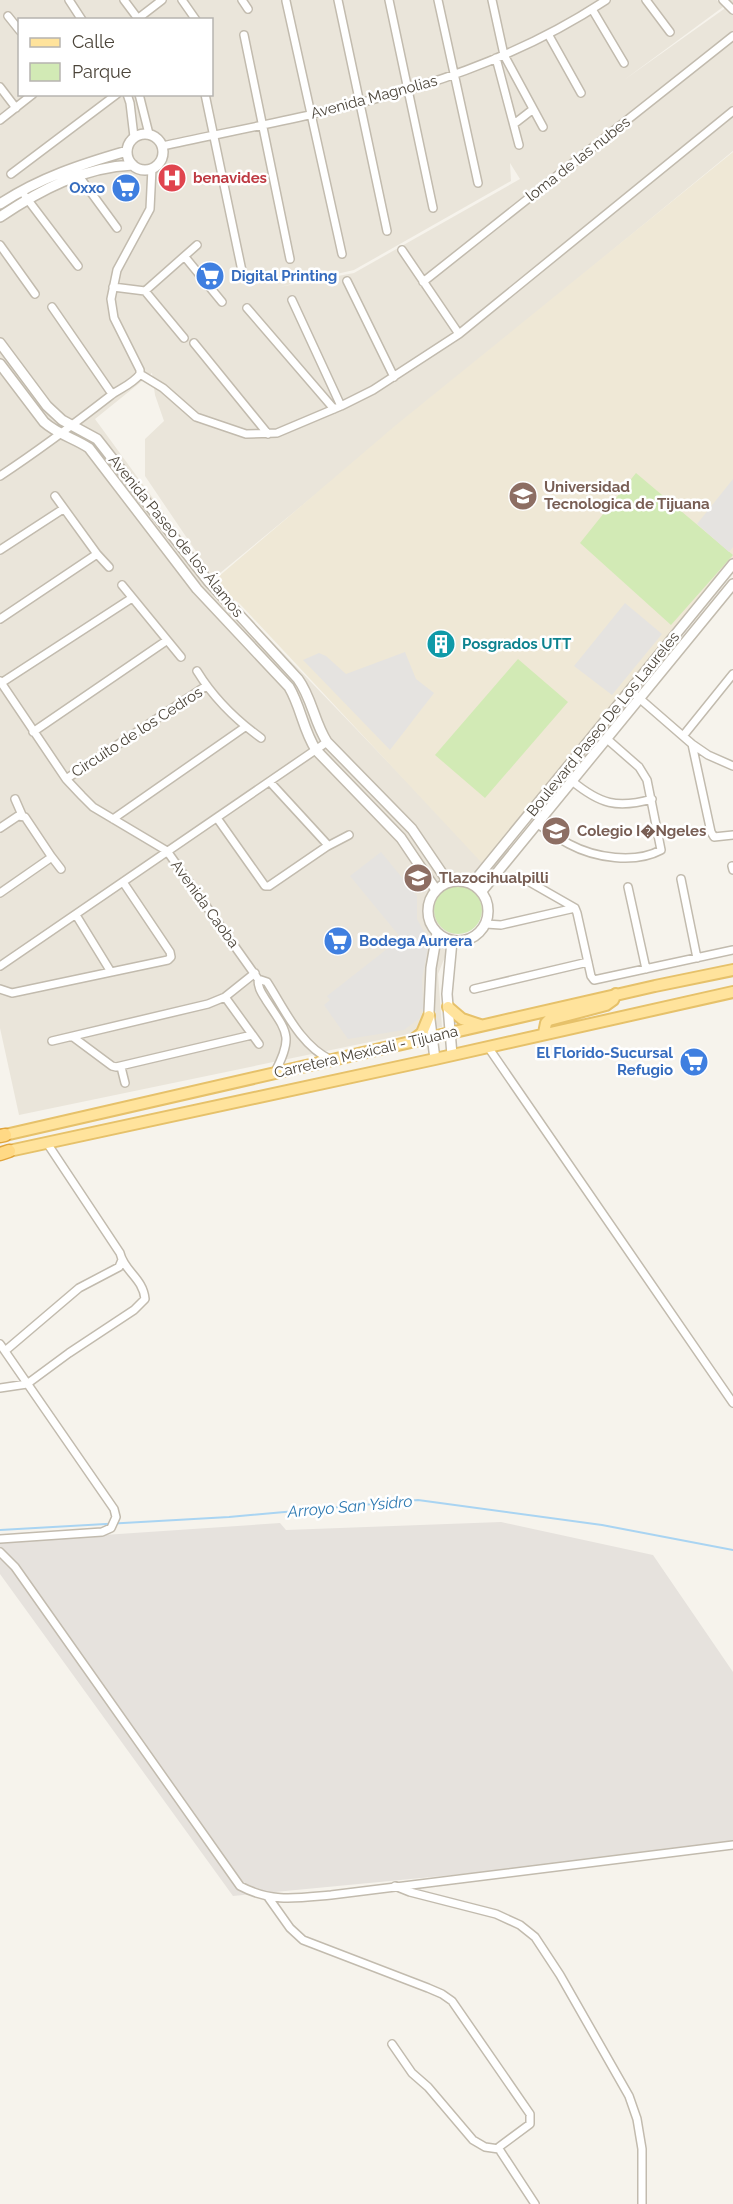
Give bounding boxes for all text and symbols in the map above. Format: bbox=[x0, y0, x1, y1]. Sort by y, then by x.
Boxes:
legend bbox=[18, 18, 213, 96]
text: Calle bbox=[72, 31, 115, 52]
text: Parque bbox=[72, 61, 132, 82]
street label: Avenida Magnolias bbox=[309, 71, 439, 123]
street label: loma de las nubes bbox=[522, 113, 634, 205]
hospital icon: benavides bbox=[156, 162, 188, 194]
place label: benavides bbox=[193, 169, 267, 187]
supermarket icon: Oxxo bbox=[110, 172, 142, 204]
place label: Oxxo bbox=[69, 179, 105, 197]
supermarket icon: Digital Printing bbox=[194, 260, 226, 292]
place label: Digital Printing bbox=[231, 267, 337, 285]
street label: Avenida Paseo de los Álamos bbox=[105, 451, 247, 621]
place label: Universidad Tecnologica de Tijuana bbox=[544, 478, 710, 513]
school or university icon: Universidad Tecnologica de Tijuana bbox=[507, 480, 539, 512]
building icon: Posgrados UTT bbox=[425, 628, 457, 660]
street label: Boulevard Paseo De Los Laureles bbox=[523, 628, 683, 820]
place label: Posgrados UTT bbox=[462, 635, 572, 653]
street label: Circuito de los Cedros bbox=[68, 683, 206, 781]
school or university icon: Colegio I�Ngeles bbox=[540, 815, 572, 847]
place label: Colegio I�Ngeles bbox=[577, 822, 706, 840]
street label: Avenida Caoba bbox=[167, 857, 243, 951]
school or university icon: Tlazocihualpilli bbox=[402, 862, 434, 894]
place label: Tlazocihualpilli bbox=[439, 869, 549, 887]
supermarket icon: Bodega Aurrera bbox=[322, 925, 354, 957]
place label: Bodega Aurrera bbox=[359, 932, 473, 950]
street label: Carretera Mexicali - Tijuana bbox=[272, 1022, 460, 1082]
place label: El Florido-Sucursal Refugio bbox=[536, 1044, 673, 1079]
supermarket icon: El Florido-Sucursal Refugio bbox=[678, 1046, 710, 1078]
water label: Arroyo San Ysidro bbox=[286, 1492, 413, 1522]

